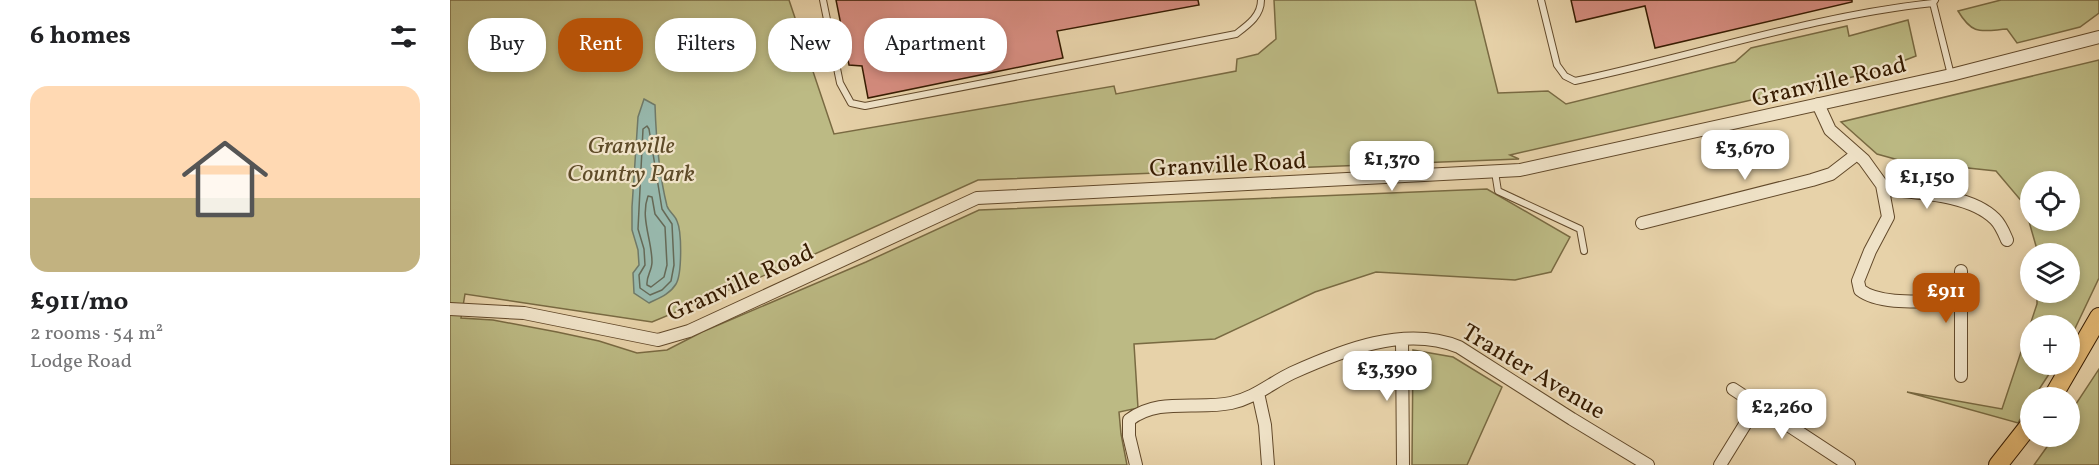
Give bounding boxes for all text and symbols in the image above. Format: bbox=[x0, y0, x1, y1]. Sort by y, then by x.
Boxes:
text: 6 homes bbox=[30, 18, 131, 54]
chip: Buy bbox=[468, 18, 546, 72]
chip: Rent bbox=[558, 18, 643, 72]
chip: Filters bbox=[655, 18, 756, 72]
chip: New bbox=[768, 18, 852, 72]
chip: Apartment bbox=[864, 18, 1007, 72]
icon: filters bbox=[387, 20, 420, 53]
street label: Granville Road bbox=[1749, 49, 1910, 117]
icon: home bbox=[171, 125, 279, 233]
park label: Granville Country Park bbox=[567, 130, 695, 192]
pin: £3,670 bbox=[1696, 130, 1794, 181]
text: £3,670 bbox=[1715, 135, 1775, 163]
pin: £1,370 bbox=[1343, 141, 1441, 192]
street label: Granville Road bbox=[1149, 145, 1308, 187]
text: £1,370 bbox=[1364, 146, 1420, 174]
pin: £1,150 bbox=[1878, 159, 1976, 210]
text: £1,150 bbox=[1899, 164, 1955, 192]
map controls bbox=[2020, 171, 2080, 447]
button: locate bbox=[2020, 171, 2080, 231]
street label: Granville Road bbox=[662, 236, 820, 331]
button: layers bbox=[2020, 243, 2080, 303]
pin: £911 bbox=[1910, 273, 1982, 324]
text: £911 bbox=[1927, 278, 1965, 306]
text: £911/mo bbox=[30, 284, 128, 320]
button: + bbox=[2020, 315, 2080, 375]
street label: Tranter Avenue bbox=[1455, 316, 1611, 429]
text: 2 rooms · 54 m² bbox=[30, 320, 163, 348]
text: Lodge Road bbox=[30, 348, 132, 376]
pin: £3,390 bbox=[1338, 351, 1436, 402]
text: £3,390 bbox=[1357, 356, 1417, 384]
button: − bbox=[2020, 387, 2080, 447]
pin: £2,260 bbox=[1733, 389, 1831, 440]
text: £2,260 bbox=[1751, 394, 1813, 422]

